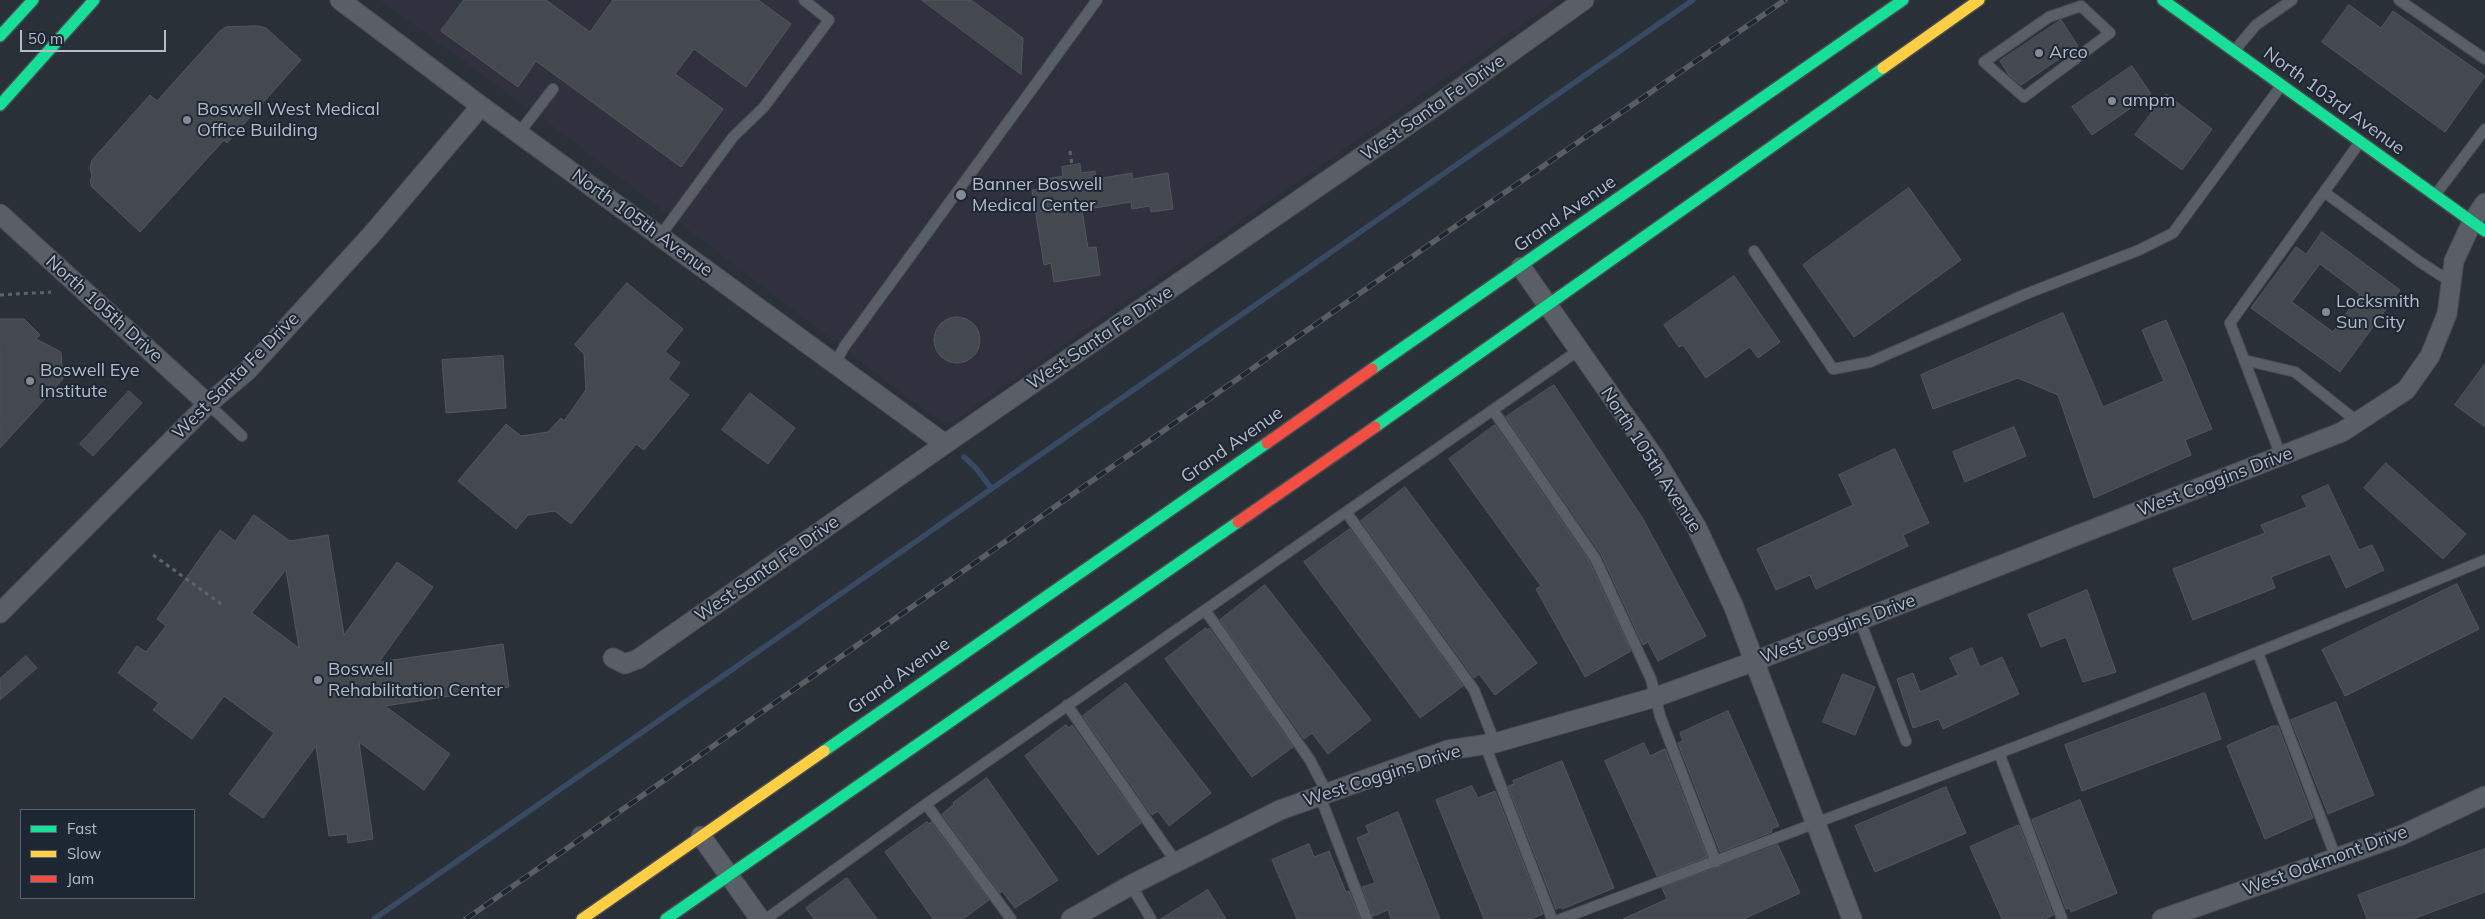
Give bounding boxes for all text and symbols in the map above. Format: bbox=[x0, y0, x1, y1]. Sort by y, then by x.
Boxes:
scale bar bbox=[22, 20, 169, 52]
text: 50 m bbox=[28, 29, 63, 48]
place label: Arco bbox=[2049, 42, 2088, 64]
street label: North 103rd Avenue bbox=[2259, 43, 2409, 159]
marker: Arco bbox=[2033, 47, 2045, 59]
street label: West Santa Fe Drive bbox=[1357, 50, 1509, 166]
place label: ampm bbox=[2122, 90, 2175, 112]
marker: ampm bbox=[2106, 95, 2118, 107]
place label: Boswell West Medical Office Building bbox=[197, 99, 380, 142]
marker: Boswell West Medical Office Building bbox=[181, 114, 193, 126]
street label: North 105th Avenue bbox=[567, 165, 717, 281]
street label: Grand Avenue bbox=[1510, 171, 1620, 257]
place label: Banner Boswell Medical Center bbox=[972, 174, 1102, 216]
marker: Banner Boswell Medical Center bbox=[954, 188, 968, 202]
street label: North 105th Drive bbox=[41, 251, 167, 367]
street label: West Santa Fe Drive bbox=[1023, 281, 1177, 395]
place label: Locksmith Sun City bbox=[2336, 291, 2420, 334]
marker: Locksmith Sun City bbox=[2320, 306, 2332, 318]
street label: West Santa Fe Drive bbox=[168, 308, 304, 444]
place label: Boswell Eye Institute bbox=[40, 360, 139, 402]
marker: Boswell Eye Institute bbox=[24, 375, 36, 387]
street label: North 105th Avenue bbox=[1596, 383, 1706, 537]
street label: Grand Avenue bbox=[1177, 402, 1287, 488]
street label: West Coggins Drive bbox=[2134, 442, 2296, 522]
street label: West Santa Fe Drive bbox=[691, 511, 843, 627]
street label: West Coggins Drive bbox=[1757, 589, 1919, 669]
street label: Grand Avenue bbox=[844, 633, 954, 719]
place label: Boswell Rehabilitation Center bbox=[328, 659, 503, 702]
marker: Boswell Rehabilitation Center bbox=[312, 674, 324, 686]
street label: West Coggins Drive bbox=[1301, 740, 1463, 812]
legend bbox=[20, 809, 195, 899]
text: Fast bbox=[67, 819, 97, 838]
street label: West Oakmont Drive bbox=[2240, 821, 2410, 901]
text: Slow bbox=[67, 844, 101, 863]
text: Jam bbox=[67, 869, 94, 888]

